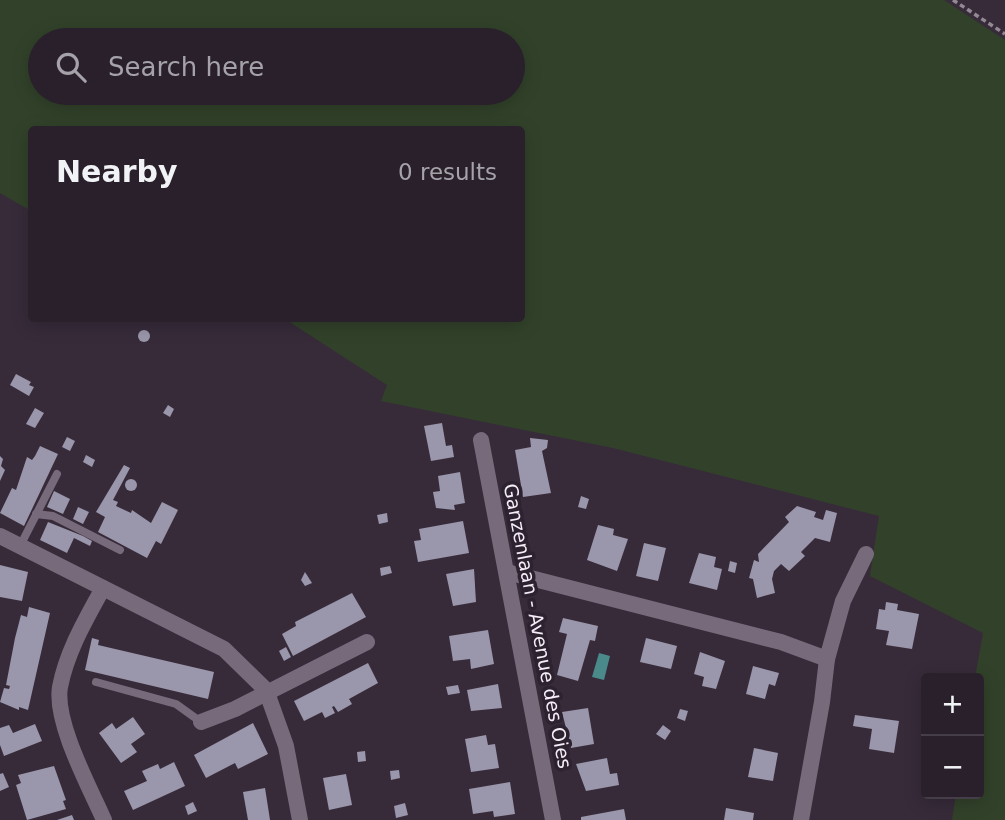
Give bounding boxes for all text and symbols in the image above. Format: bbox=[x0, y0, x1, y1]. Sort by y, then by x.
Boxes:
search box bbox=[28, 28, 525, 105]
icon: search bbox=[52, 48, 90, 86]
text: Search here bbox=[108, 52, 264, 82]
text: Nearby bbox=[56, 154, 178, 189]
text: 0 results bbox=[398, 159, 497, 185]
street label: Ganzenlaan - Avenue des Oies bbox=[500, 482, 576, 770]
map controls bbox=[921, 673, 984, 799]
button: + bbox=[921, 673, 984, 736]
button: − bbox=[921, 736, 984, 799]

